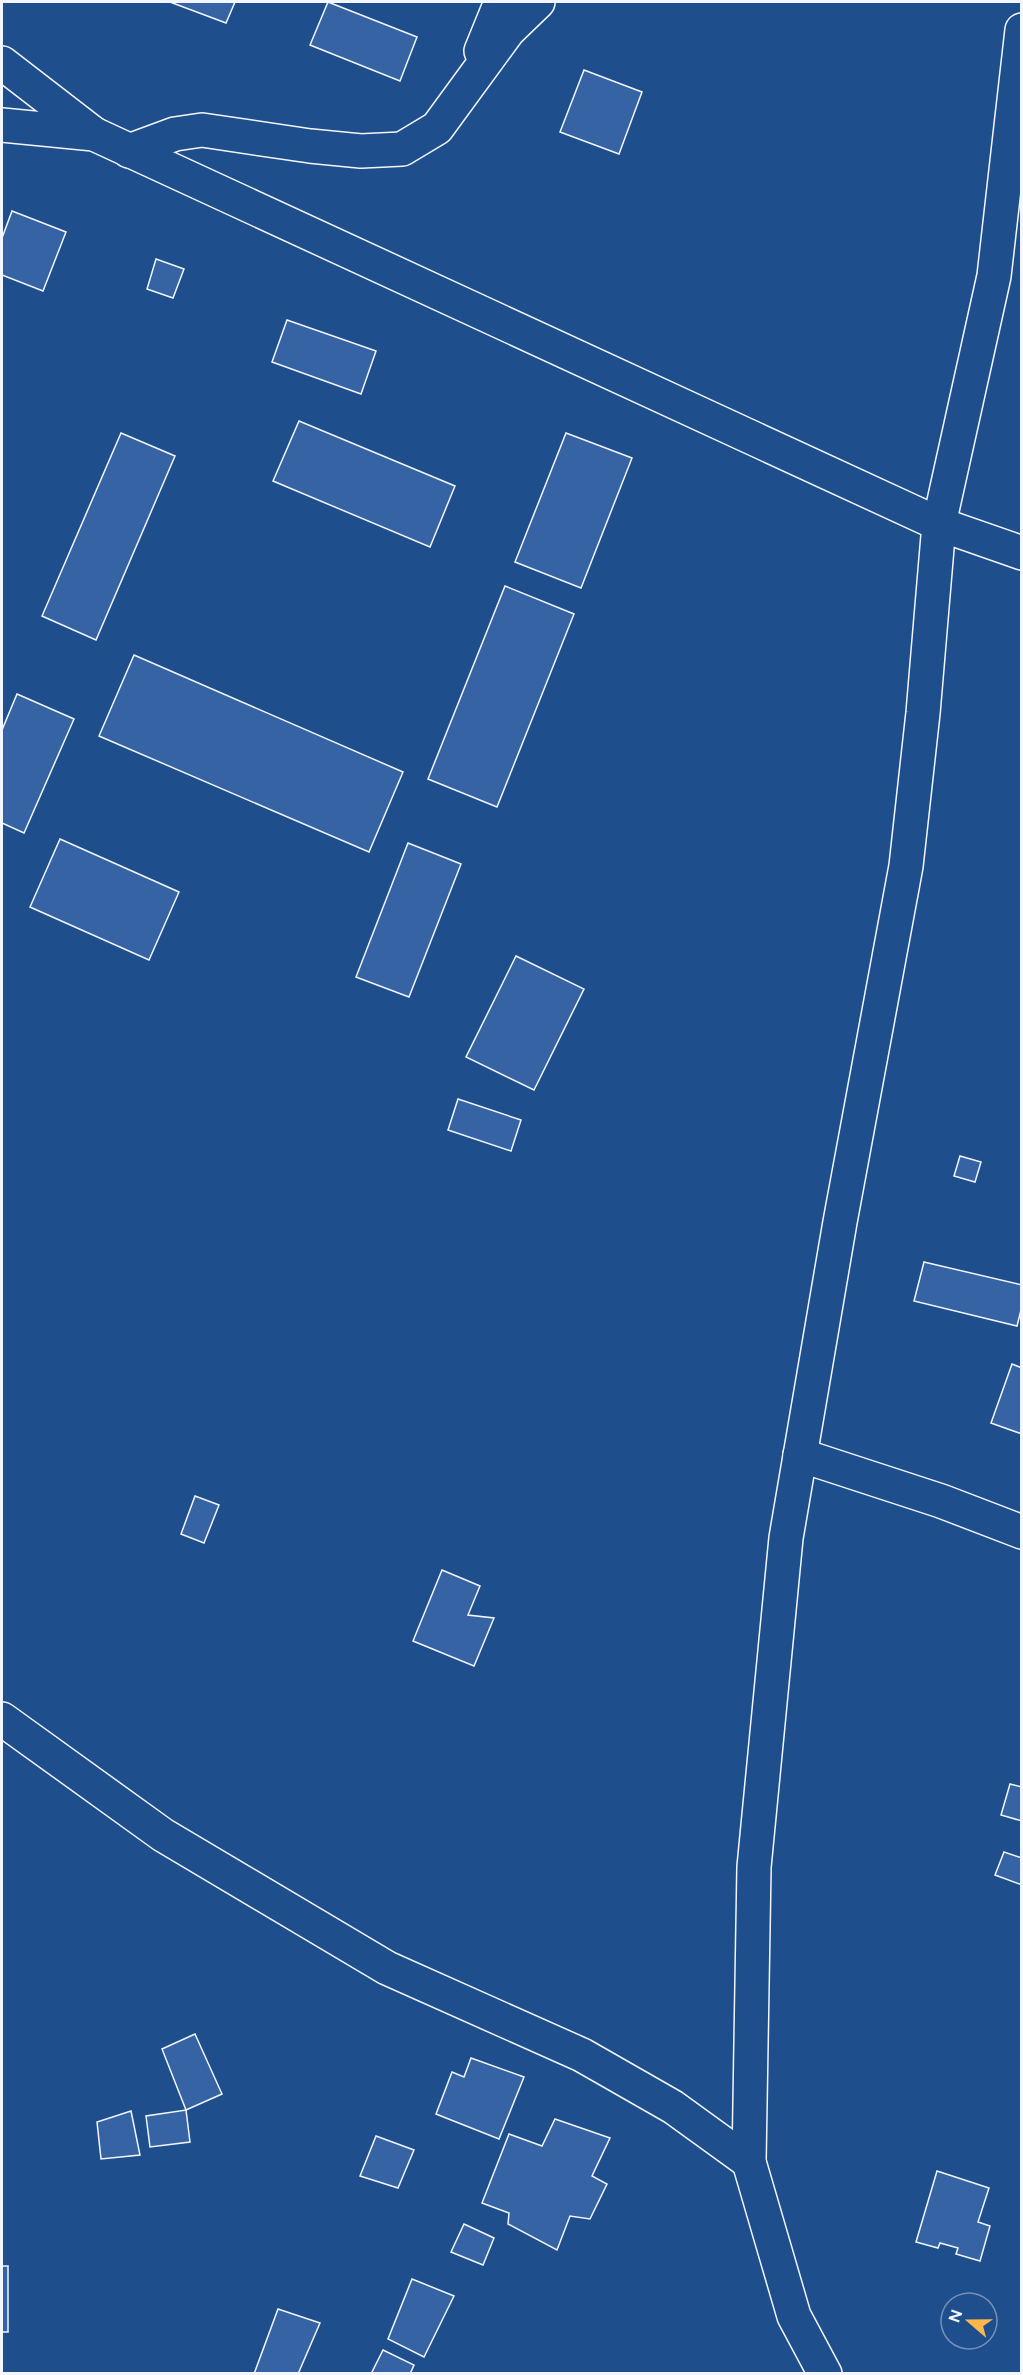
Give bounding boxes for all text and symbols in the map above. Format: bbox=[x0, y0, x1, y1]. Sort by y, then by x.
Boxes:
north arrow bbox=[939, 2291, 999, 2351]
text: N bbox=[944, 2307, 966, 2325]

